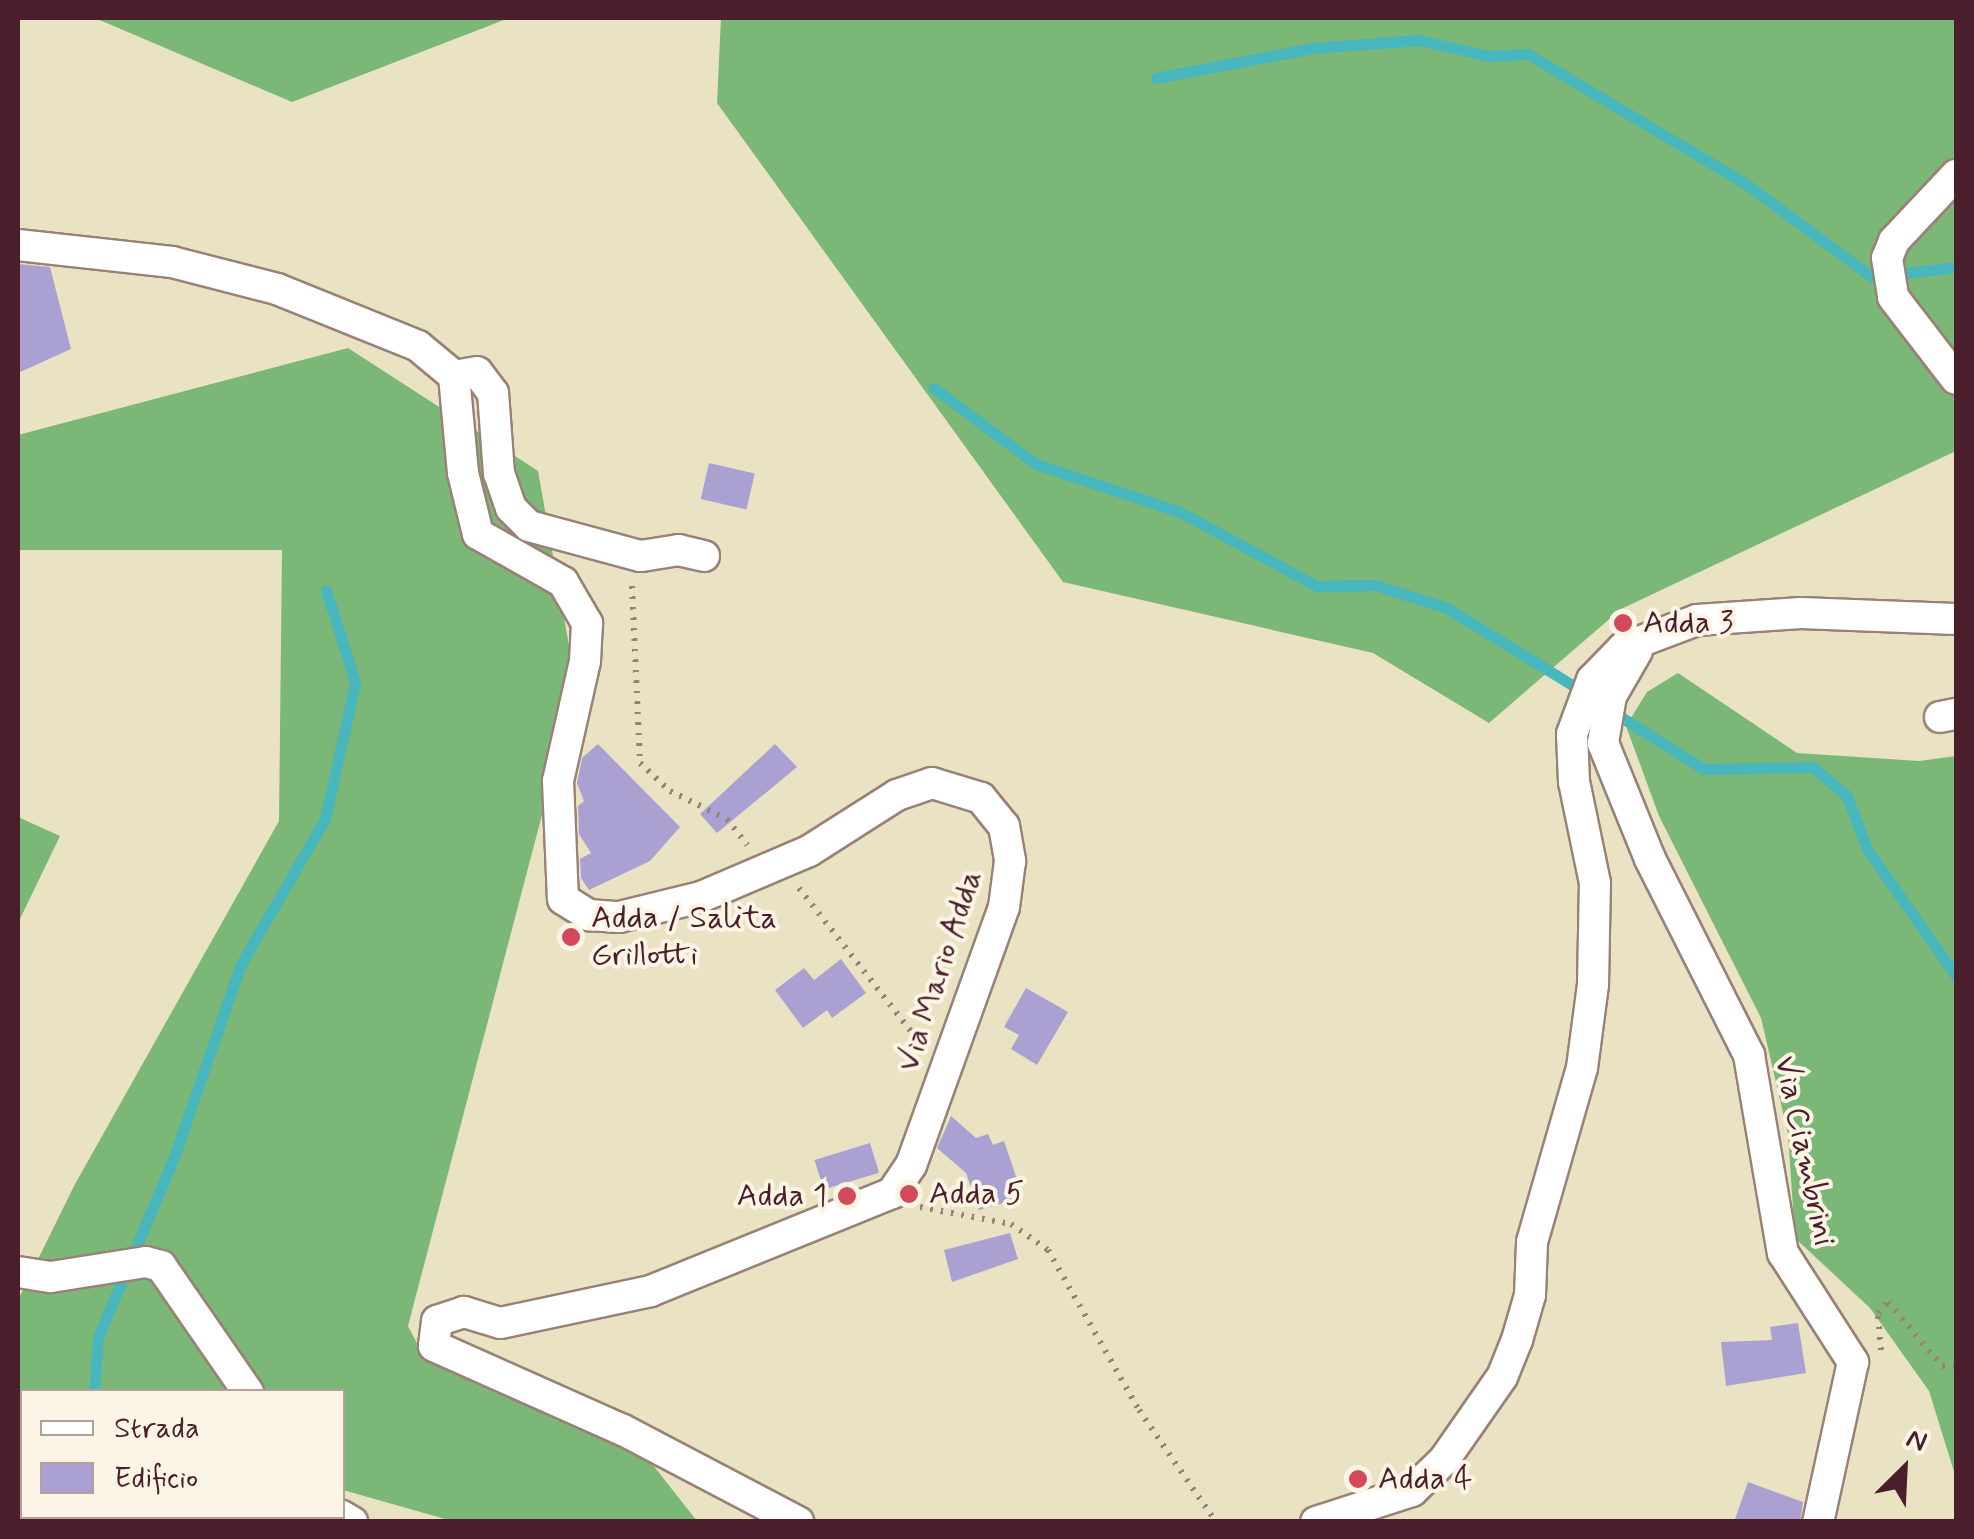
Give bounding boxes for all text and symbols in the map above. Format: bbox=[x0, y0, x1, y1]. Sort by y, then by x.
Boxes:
place label: Adda 3 bbox=[1643, 604, 1733, 642]
marker: Adda 3 bbox=[1612, 612, 1634, 634]
street label: Via Mario Adda bbox=[890, 867, 990, 1075]
place label: Adda / Salita Grillotti bbox=[591, 900, 777, 975]
marker: Adda / Salita Grillotti bbox=[560, 926, 582, 948]
street label: Via Ciambrini bbox=[1765, 1054, 1843, 1248]
place label: Adda 5 bbox=[929, 1175, 1024, 1213]
place label: Adda 1 bbox=[737, 1177, 827, 1215]
marker: Adda 5 bbox=[898, 1183, 920, 1205]
marker: Adda 1 bbox=[836, 1185, 858, 1207]
legend bbox=[20, 1389, 345, 1519]
text: Strada bbox=[114, 1409, 200, 1448]
north arrow bbox=[1854, 1419, 1954, 1519]
text: N bbox=[1900, 1420, 1932, 1462]
text: Edificio bbox=[114, 1459, 198, 1498]
place label: Adda 4 bbox=[1378, 1460, 1473, 1498]
marker: Adda 4 bbox=[1347, 1468, 1369, 1490]

